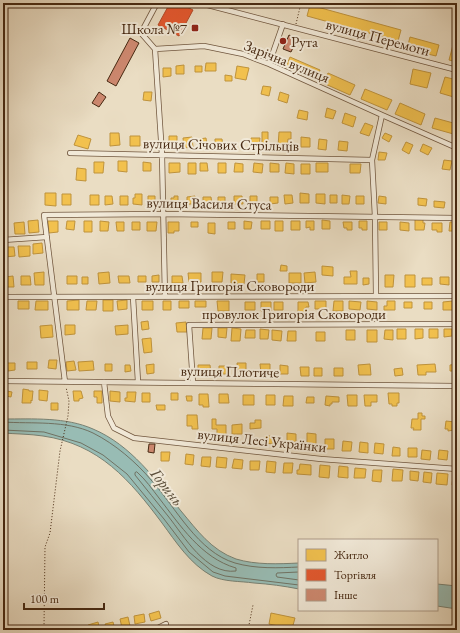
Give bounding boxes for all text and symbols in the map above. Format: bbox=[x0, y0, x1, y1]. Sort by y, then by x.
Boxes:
street label: вулиця Перемоги bbox=[324, 14, 432, 60]
place label: Школа №7 bbox=[121, 19, 188, 38]
marker: Школа №7 bbox=[190, 23, 200, 33]
place label: Рута bbox=[291, 32, 318, 51]
street label: Зарічна вулиця bbox=[241, 35, 333, 87]
marker: Рута bbox=[278, 36, 288, 46]
street label: вулиця Січових Стрільців bbox=[143, 133, 299, 155]
street label: вулиця Василя Стуса bbox=[146, 192, 272, 214]
street label: вулиця Григорія Сковороди bbox=[145, 276, 315, 295]
street label: провулок Григорія Сковороди bbox=[202, 304, 386, 323]
street label: вулиця Плотиче bbox=[181, 361, 280, 381]
street label: вулиця Лесі Українки bbox=[197, 424, 327, 456]
water label: Горинь bbox=[145, 463, 188, 510]
legend bbox=[298, 539, 438, 611]
text: Житло bbox=[333, 547, 369, 563]
text: Торгівля bbox=[334, 567, 377, 583]
scale bar bbox=[24, 585, 104, 611]
text: Інше bbox=[334, 587, 358, 603]
text: 100 m bbox=[30, 591, 60, 607]

